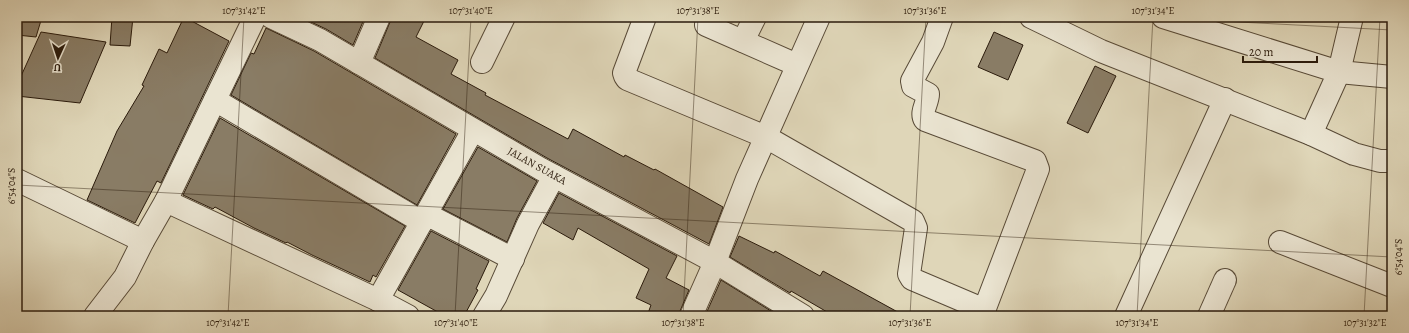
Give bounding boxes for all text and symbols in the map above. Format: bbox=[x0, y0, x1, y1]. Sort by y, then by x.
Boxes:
text: 107°31'42"E bbox=[222, 4, 266, 17]
text: 107°31'40"E bbox=[449, 4, 493, 17]
text: 107°31'38"E bbox=[676, 4, 720, 17]
text: 107°31'36"E bbox=[904, 4, 947, 17]
text: 107°31'34"E bbox=[1132, 4, 1175, 17]
north arrow bbox=[38, 38, 78, 78]
scale bar bbox=[1243, 38, 1317, 64]
text: 20 m bbox=[1249, 44, 1273, 60]
text: U bbox=[53, 60, 62, 75]
street label: JALAN SUAKA bbox=[505, 144, 570, 189]
text: 6°54'04"S bbox=[5, 168, 18, 204]
text: 6°54'04"S bbox=[1392, 239, 1405, 275]
text: 107°31'42"E bbox=[206, 316, 250, 329]
text: 107°31'40"E bbox=[434, 316, 478, 329]
text: 107°31'38"E bbox=[661, 316, 705, 329]
text: 107°31'36"E bbox=[889, 316, 932, 329]
text: 107°31'34"E bbox=[1116, 316, 1159, 329]
text: 107°31'32"E bbox=[1343, 316, 1387, 329]

